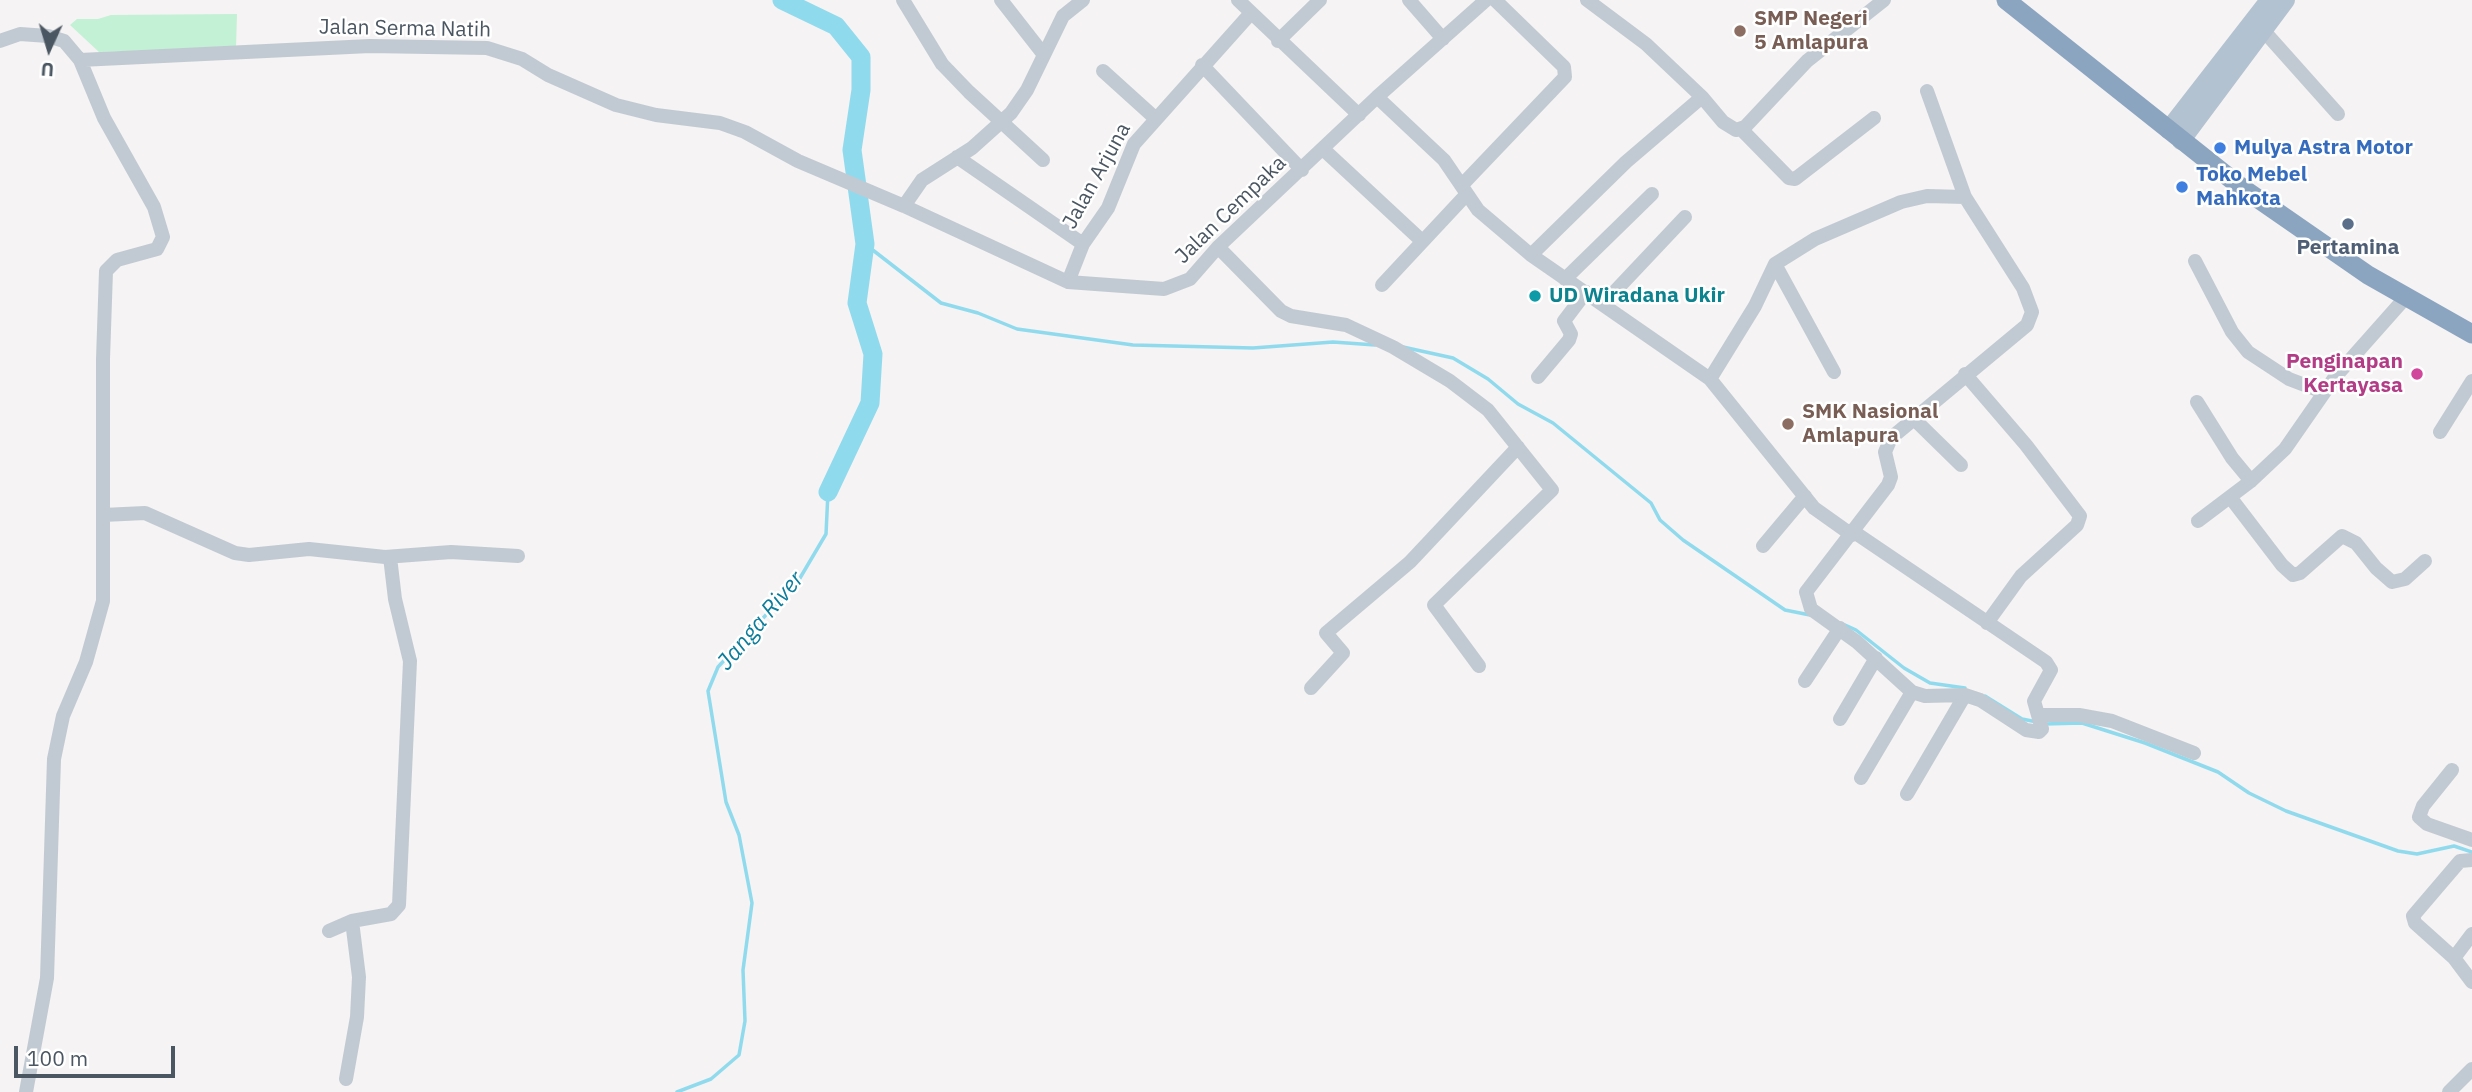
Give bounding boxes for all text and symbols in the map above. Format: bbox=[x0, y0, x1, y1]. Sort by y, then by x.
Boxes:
place label: SMP Negeri 5 Amlapura bbox=[1754, 6, 1868, 56]
north arrow bbox=[14, 14, 84, 84]
street label: Jalan Serma Natih bbox=[319, 15, 491, 43]
marker: SMP Negeri 5 Amlapura bbox=[1732, 23, 1748, 39]
text: U bbox=[40, 58, 55, 82]
street label: Jalan Arjuna bbox=[1058, 119, 1136, 233]
place label: Mulya Astra Motor bbox=[2234, 135, 2413, 161]
marker: Mulya Astra Motor bbox=[2212, 140, 2228, 156]
street label: Jalan Cempaka bbox=[1170, 151, 1292, 269]
place label: Toko Mebel Mahkota bbox=[2196, 162, 2307, 212]
marker: Toko Mebel Mahkota bbox=[2174, 179, 2190, 195]
marker: Pertamina bbox=[2340, 216, 2356, 232]
place label: Pertamina bbox=[2297, 235, 2399, 261]
place label: UD Wiradana Ukir bbox=[1549, 283, 1725, 309]
marker: UD Wiradana Ukir bbox=[1527, 288, 1543, 304]
place label: Penginapan Kertayasa bbox=[2286, 349, 2403, 399]
marker: Penginapan Kertayasa bbox=[2409, 366, 2425, 382]
place label: SMK Nasional Amlapura bbox=[1802, 399, 1938, 449]
marker: SMK Nasional Amlapura bbox=[1780, 416, 1796, 432]
water label: Janga River bbox=[712, 566, 810, 676]
scale bar bbox=[18, 1032, 178, 1076]
text: 100 m bbox=[27, 1044, 88, 1072]

